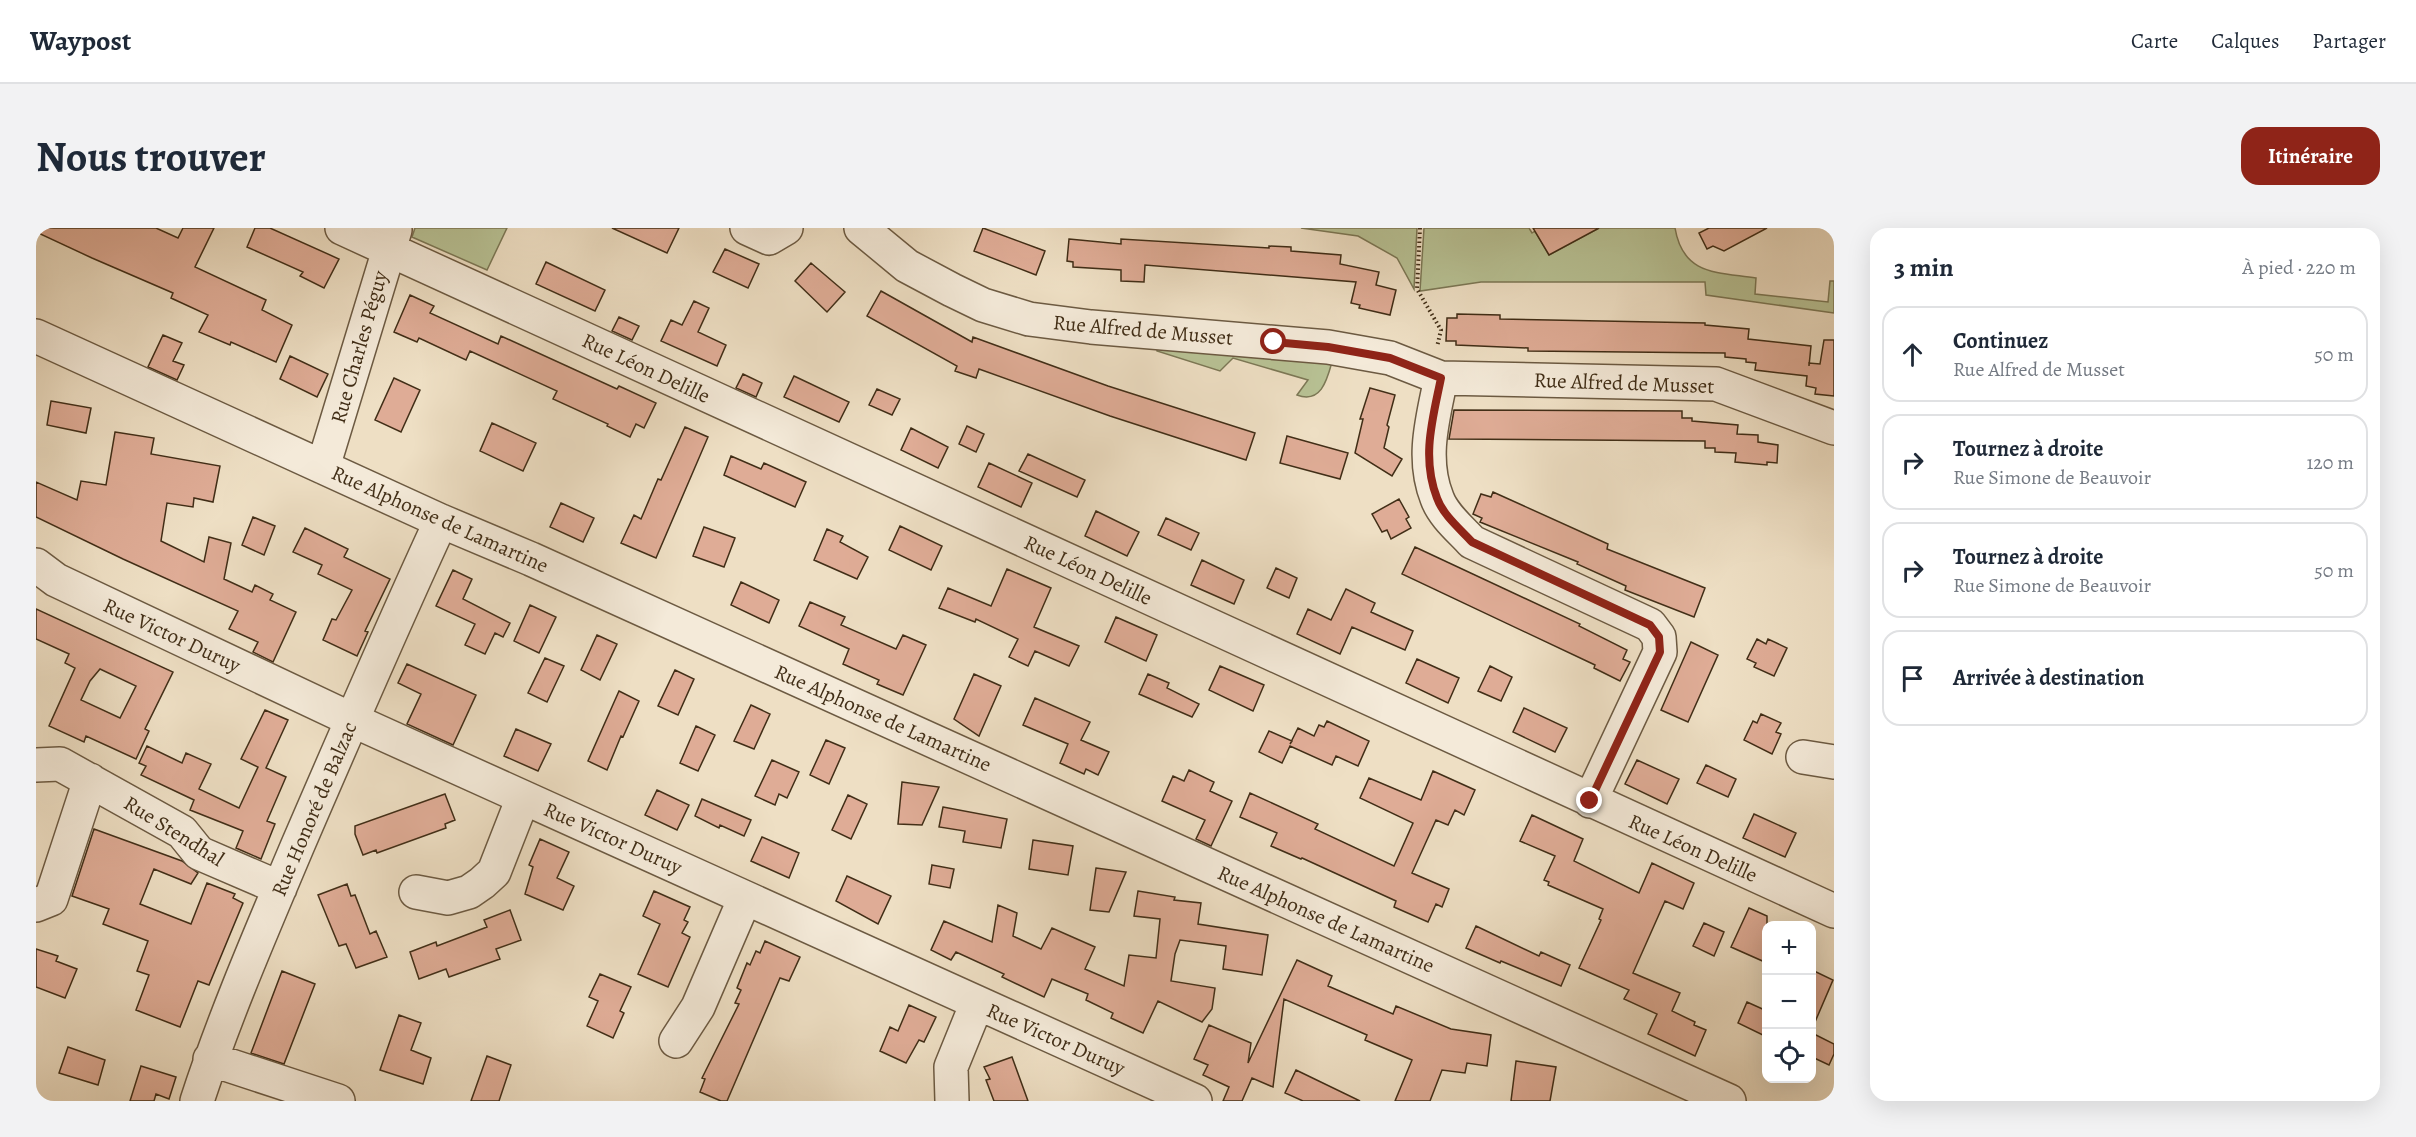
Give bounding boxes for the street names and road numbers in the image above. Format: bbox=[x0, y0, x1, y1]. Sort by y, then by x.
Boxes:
street label: Rue Charles Péguy bbox=[324, 267, 394, 427]
street label: Rue Alfred de Musset bbox=[1052, 308, 1234, 352]
street label: Rue Léon Delille bbox=[577, 326, 715, 410]
street label: Rue Alfred de Musset bbox=[1533, 366, 1715, 400]
street label: Rue Alphonse de Lamartine bbox=[327, 458, 553, 580]
street label: Rue Léon Delille bbox=[1019, 528, 1157, 612]
street label: Rue Victor Duruy bbox=[99, 591, 246, 679]
street label: Rue Alphonse de Lamartine bbox=[770, 657, 996, 779]
street label: Rue Honoré de Balzac bbox=[265, 717, 363, 901]
street label: Rue Stendhal bbox=[118, 789, 230, 873]
street label: Rue Victor Duruy bbox=[540, 795, 687, 881]
street label: Rue Léon Delille bbox=[1624, 807, 1762, 889]
street label: Rue Alphonse de Lamartine bbox=[1213, 858, 1439, 980]
street label: Rue Victor Duruy bbox=[983, 996, 1130, 1082]

